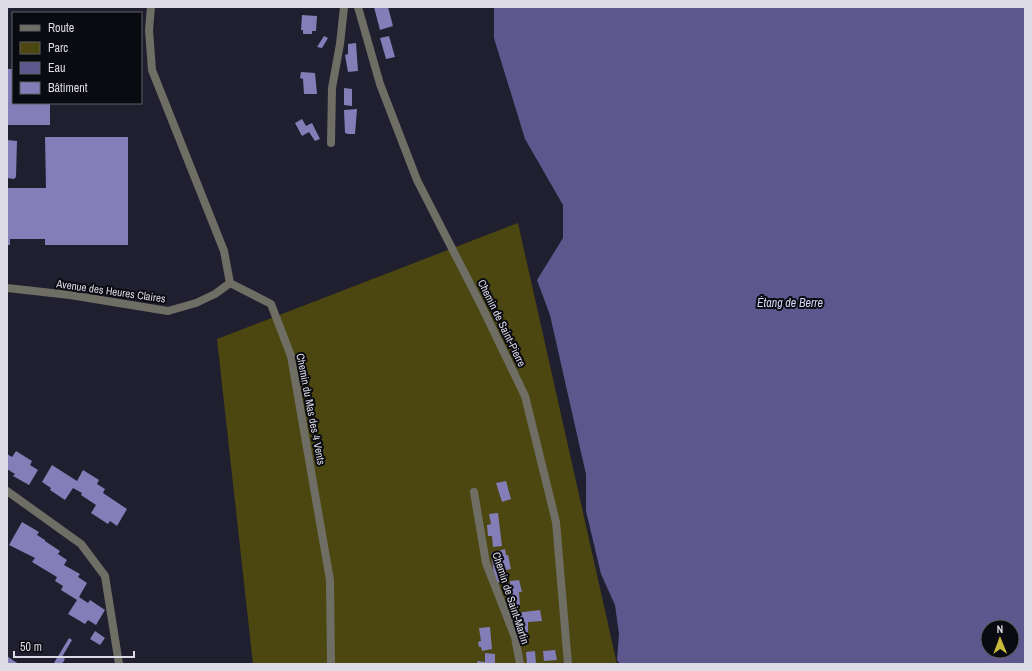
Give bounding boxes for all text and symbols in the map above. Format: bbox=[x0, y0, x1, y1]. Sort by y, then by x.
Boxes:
legend bbox=[12, 12, 142, 104]
text: Route bbox=[48, 20, 74, 36]
text: Parc bbox=[48, 40, 68, 56]
text: Eau bbox=[48, 60, 66, 76]
text: Bâtiment bbox=[48, 80, 88, 96]
street label: Avenue des Heures Claires bbox=[54, 276, 167, 306]
street label: Chemin de Saint-Pierre bbox=[475, 277, 529, 369]
water label: Étang de Berre bbox=[757, 295, 824, 311]
street label: Chemin du Mas des 4 Vents bbox=[293, 352, 329, 466]
street label: Chemin de Saint-Martin bbox=[489, 550, 533, 646]
north arrow bbox=[980, 619, 1020, 659]
text: N bbox=[996, 622, 1003, 636]
scale bar bbox=[14, 633, 134, 659]
text: 50 m bbox=[20, 639, 42, 655]

